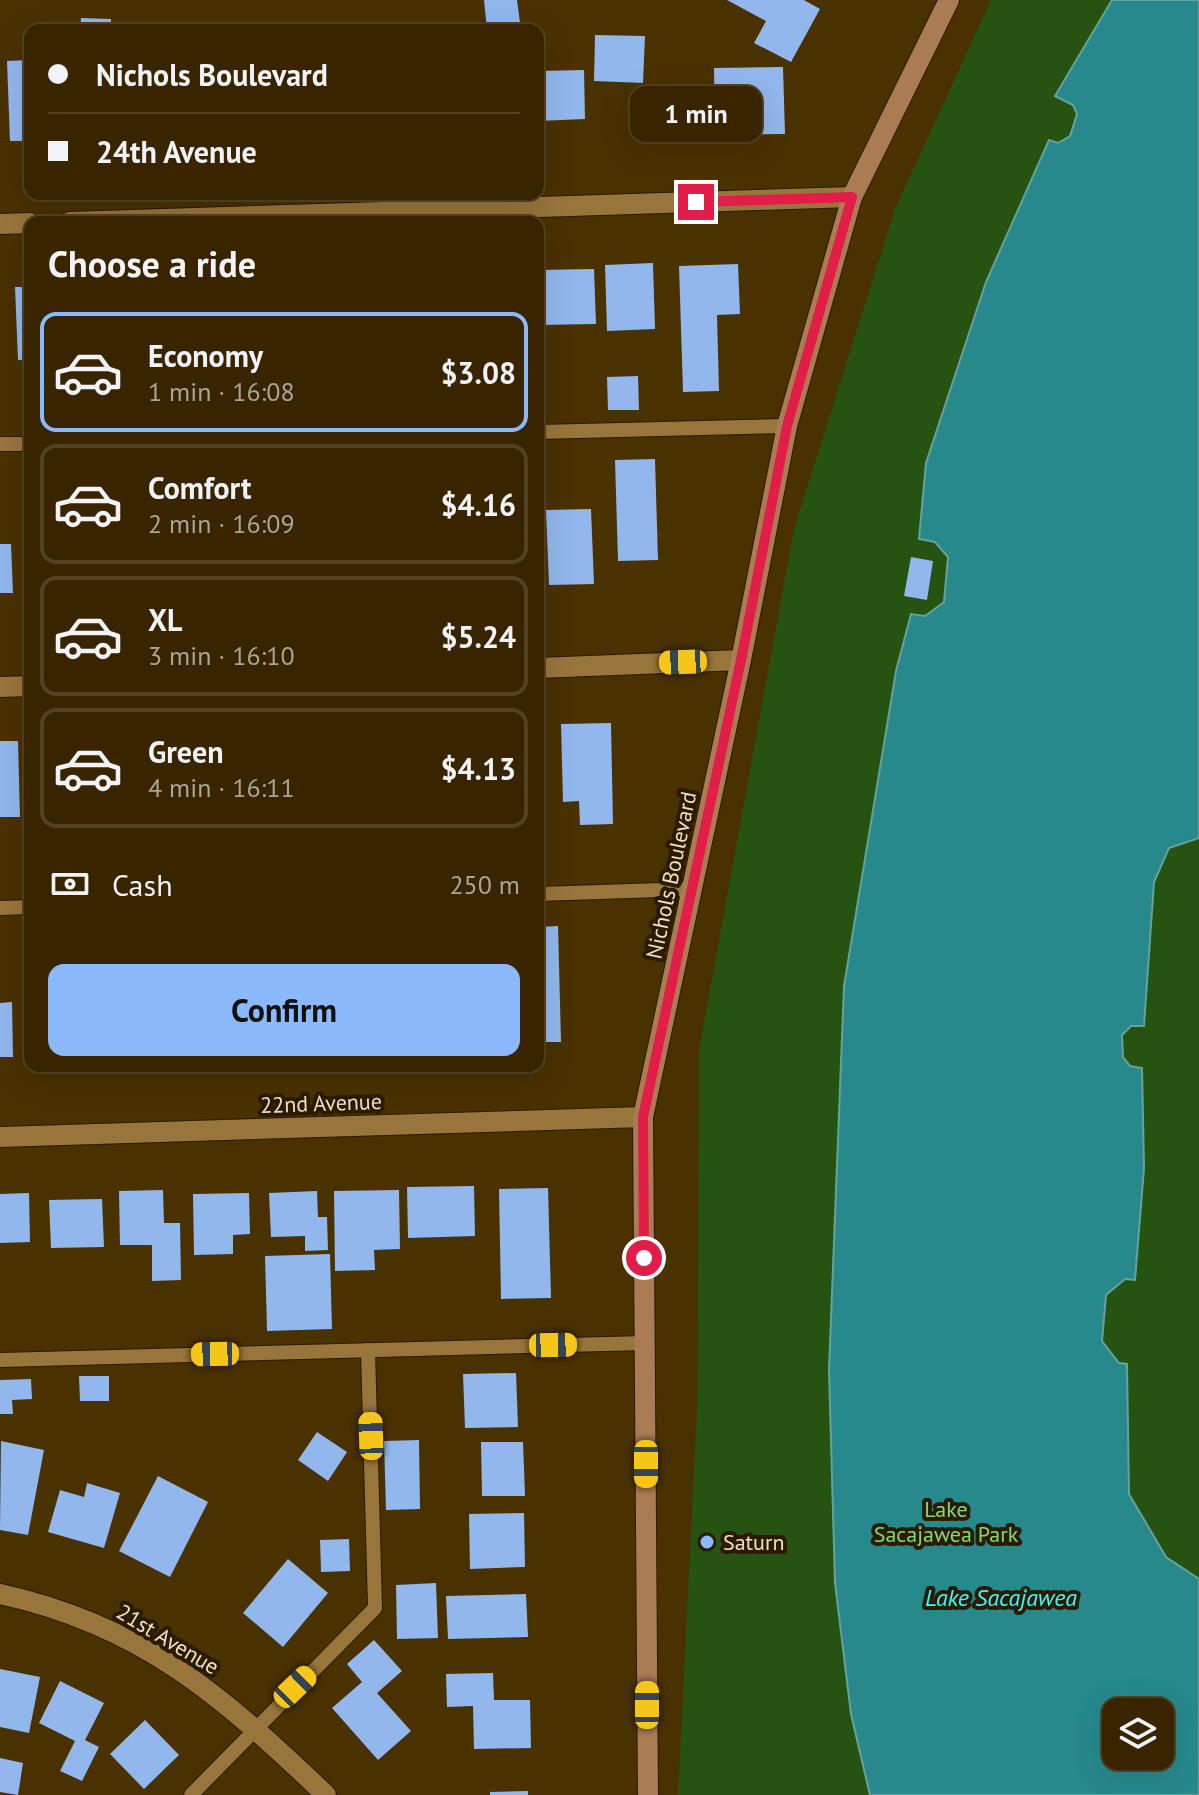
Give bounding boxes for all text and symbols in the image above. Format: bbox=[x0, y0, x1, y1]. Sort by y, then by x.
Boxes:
text: Nichols Boulevard bbox=[96, 55, 328, 94]
callout: 1 min bbox=[630, 86, 762, 142]
text: 1 min bbox=[664, 97, 728, 130]
text: 24th Avenue bbox=[96, 132, 257, 171]
route end bbox=[678, 184, 714, 220]
text: Choose a ride bbox=[48, 240, 256, 287]
icon: car bbox=[52, 336, 124, 408]
text: Economy bbox=[148, 336, 263, 375]
text: $3.08 bbox=[441, 353, 516, 392]
text: 1 min · 16:08 bbox=[148, 375, 295, 408]
icon: car bbox=[52, 468, 124, 540]
text: Comfort bbox=[148, 468, 251, 507]
text: $4.16 bbox=[441, 485, 516, 524]
text: 2 min · 16:09 bbox=[148, 507, 295, 540]
icon: car bbox=[52, 600, 124, 672]
text: XL bbox=[148, 600, 182, 639]
text: $5.24 bbox=[441, 617, 516, 656]
text: 3 min · 16:10 bbox=[148, 639, 295, 672]
car bbox=[659, 649, 707, 675]
icon: car bbox=[52, 732, 124, 804]
text: Green bbox=[148, 732, 223, 771]
text: $4.13 bbox=[441, 749, 516, 788]
text: 4 min · 16:11 bbox=[148, 771, 295, 804]
street label: Nichols Boulevard bbox=[640, 789, 702, 961]
icon: cash bbox=[48, 862, 92, 906]
text: Cash bbox=[112, 865, 173, 904]
text: 250 m bbox=[449, 868, 520, 901]
button: Confirm bbox=[48, 964, 520, 1056]
street label: 22nd Avenue bbox=[260, 1087, 382, 1119]
route start bbox=[626, 1240, 662, 1276]
car bbox=[529, 1333, 577, 1357]
car bbox=[191, 1342, 239, 1366]
car bbox=[358, 1412, 384, 1460]
car bbox=[634, 1440, 658, 1488]
park label: Lake Sacajawea Park bbox=[874, 1495, 1019, 1548]
place label: Saturn bbox=[723, 1528, 784, 1556]
marker: Saturn bbox=[698, 1533, 716, 1551]
water label: Lake Sacajawea bbox=[925, 1582, 1077, 1613]
street label: 21st Avenue bbox=[112, 1597, 224, 1681]
car bbox=[269, 1662, 321, 1712]
car bbox=[635, 1681, 659, 1729]
map controls bbox=[1102, 1698, 1174, 1770]
button: layers bbox=[1102, 1698, 1174, 1770]

